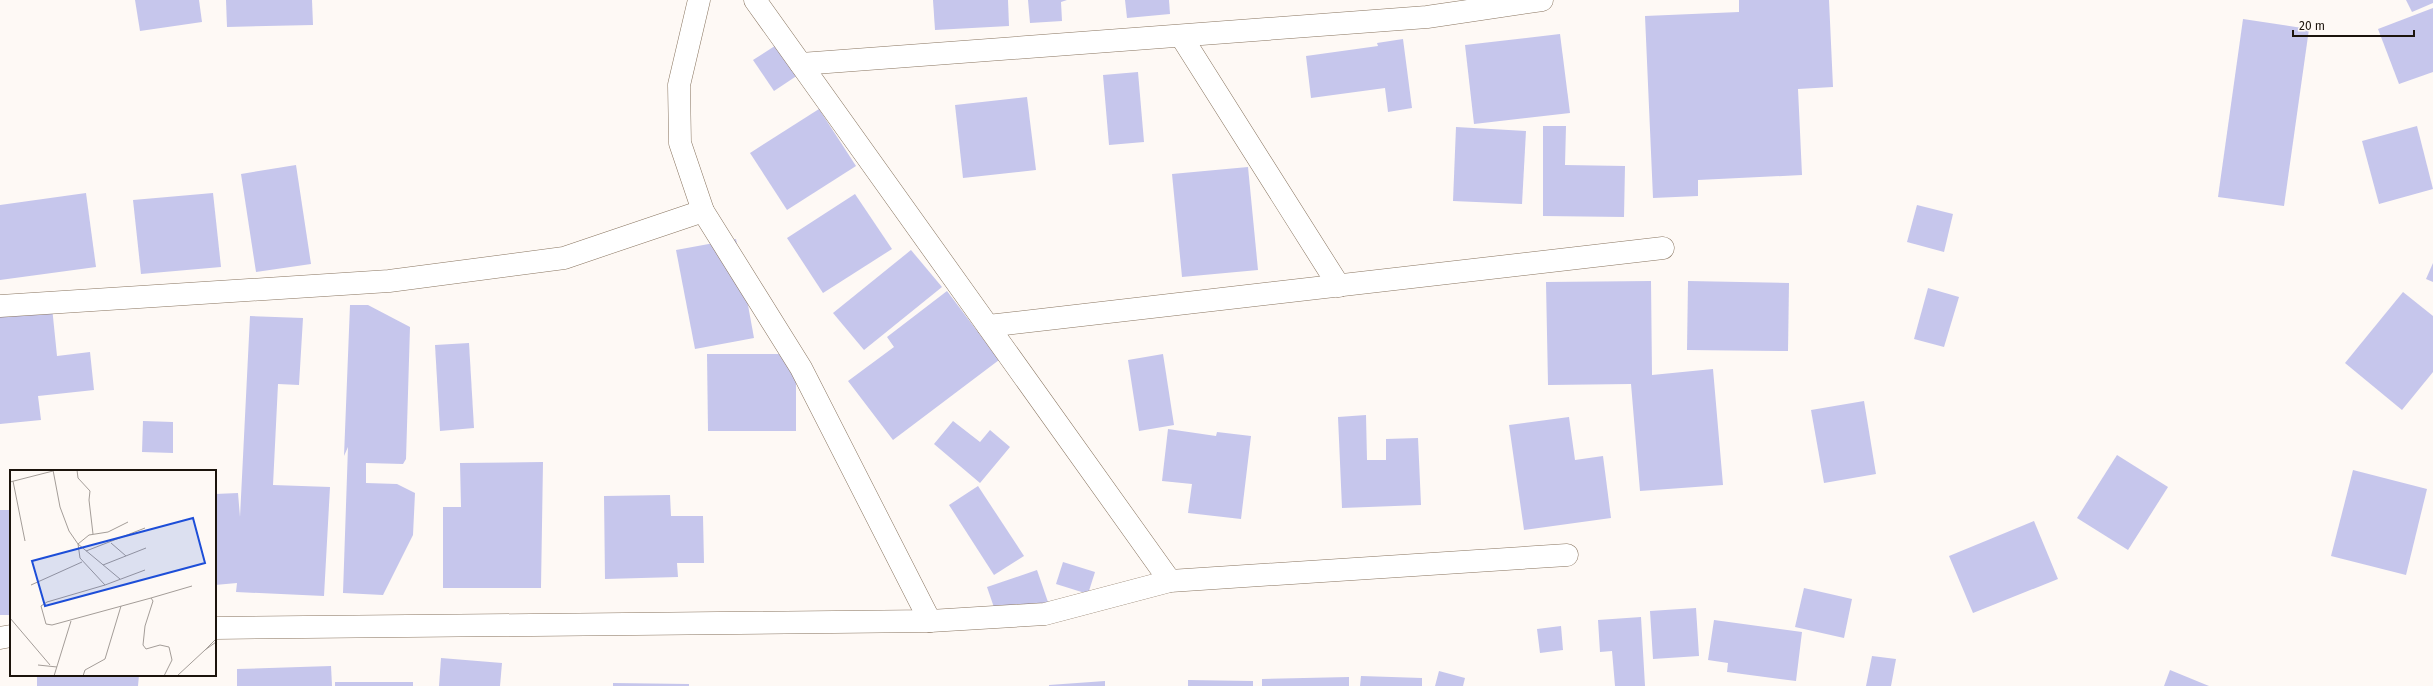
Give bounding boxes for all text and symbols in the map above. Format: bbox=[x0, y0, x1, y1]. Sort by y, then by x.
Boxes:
scale bar bbox=[2293, 12, 2414, 38]
text: 20 m bbox=[2299, 19, 2325, 33]
inset map bbox=[10, 470, 216, 676]

